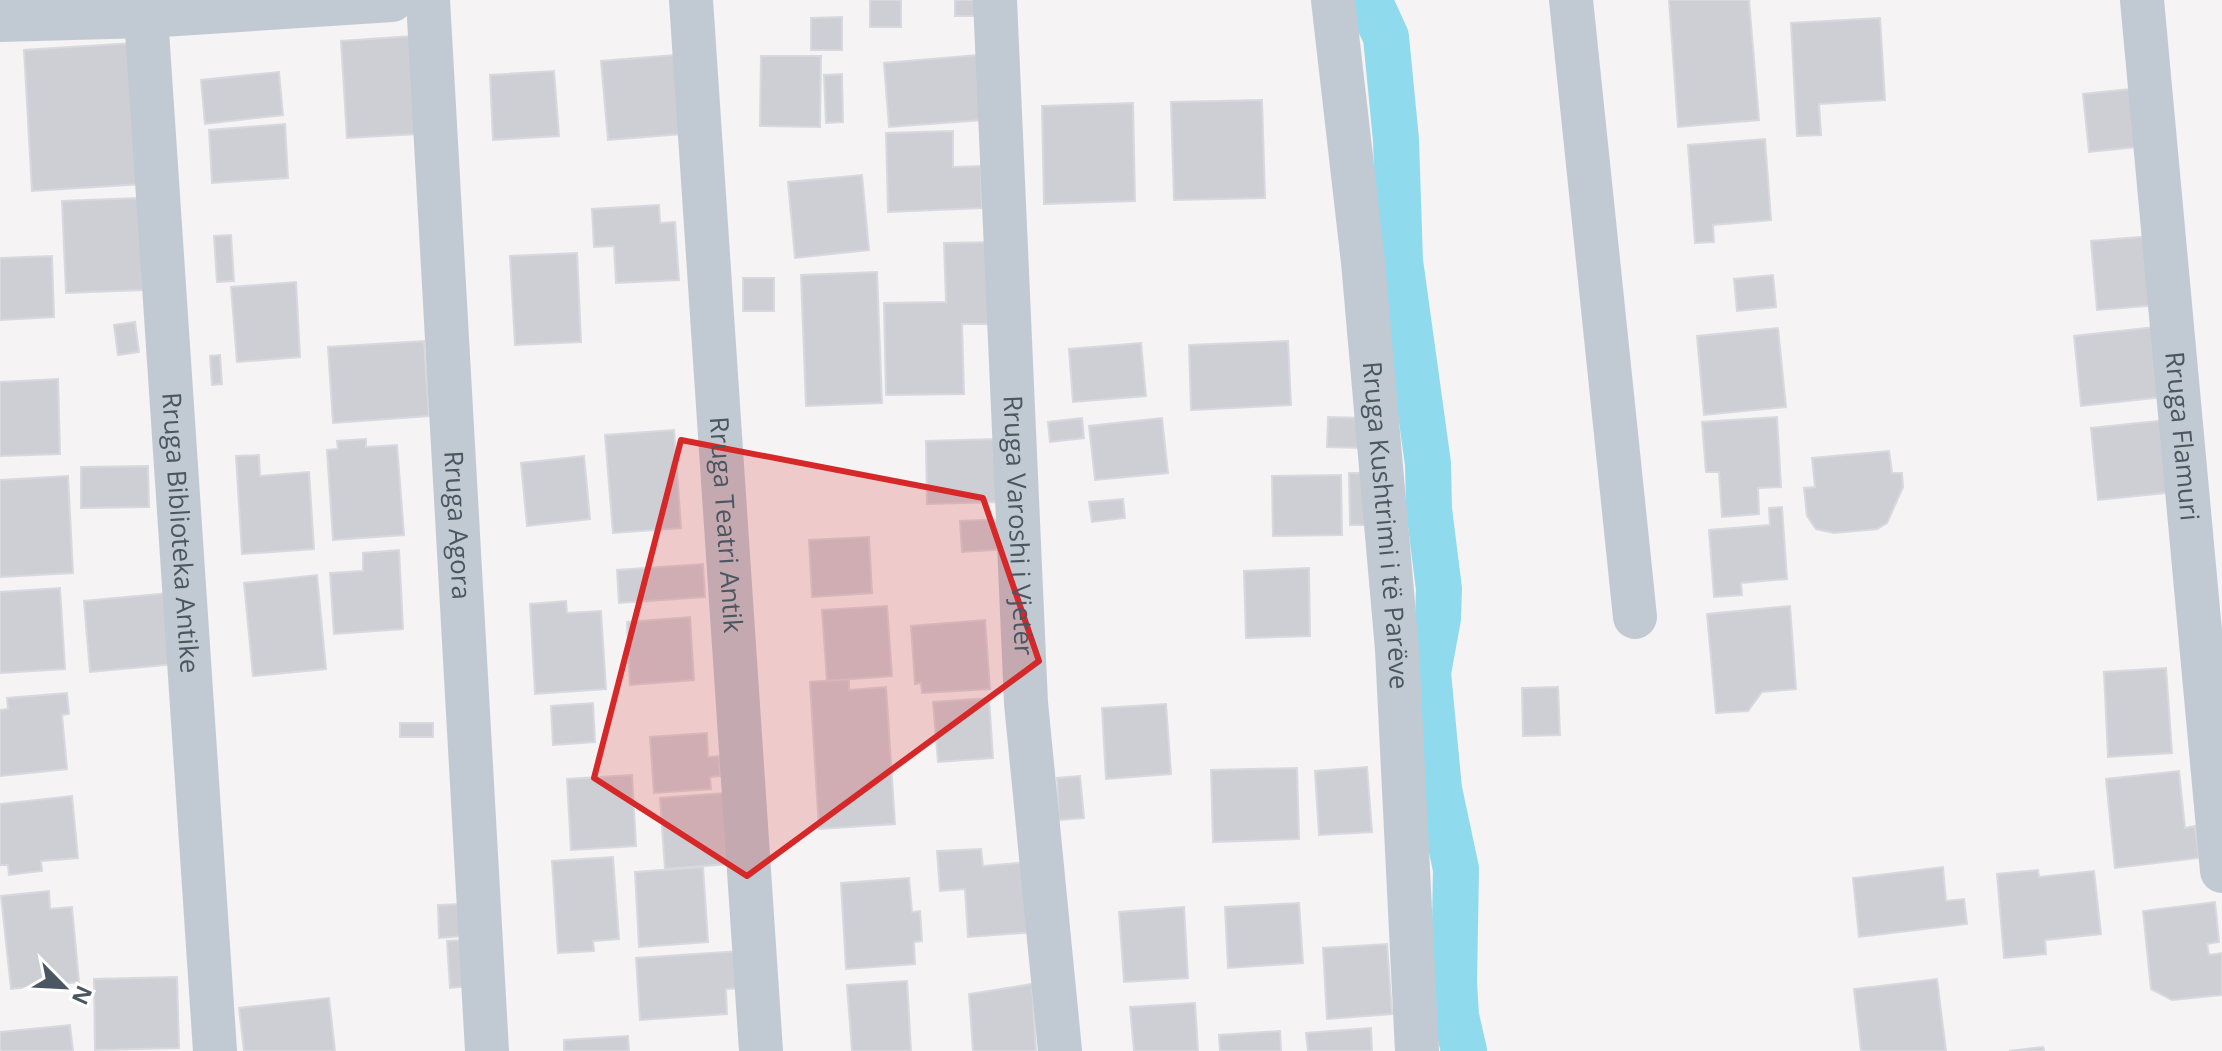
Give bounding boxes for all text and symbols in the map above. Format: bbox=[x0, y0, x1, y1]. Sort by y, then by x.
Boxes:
street label: Rruga Flamuri bbox=[2157, 350, 2209, 522]
street label: Rruga Kushtrimi i të Parëve bbox=[1355, 360, 1418, 690]
street label: Rruga Biblioteka Antike bbox=[154, 391, 209, 674]
street label: Rruga Varoshi i Vjetër bbox=[995, 395, 1043, 657]
street label: Rruga Teatri Antik bbox=[702, 416, 752, 634]
street label: Rruga Agora bbox=[436, 450, 481, 601]
north arrow bbox=[24, 947, 104, 1027]
text: N bbox=[66, 981, 101, 1010]

